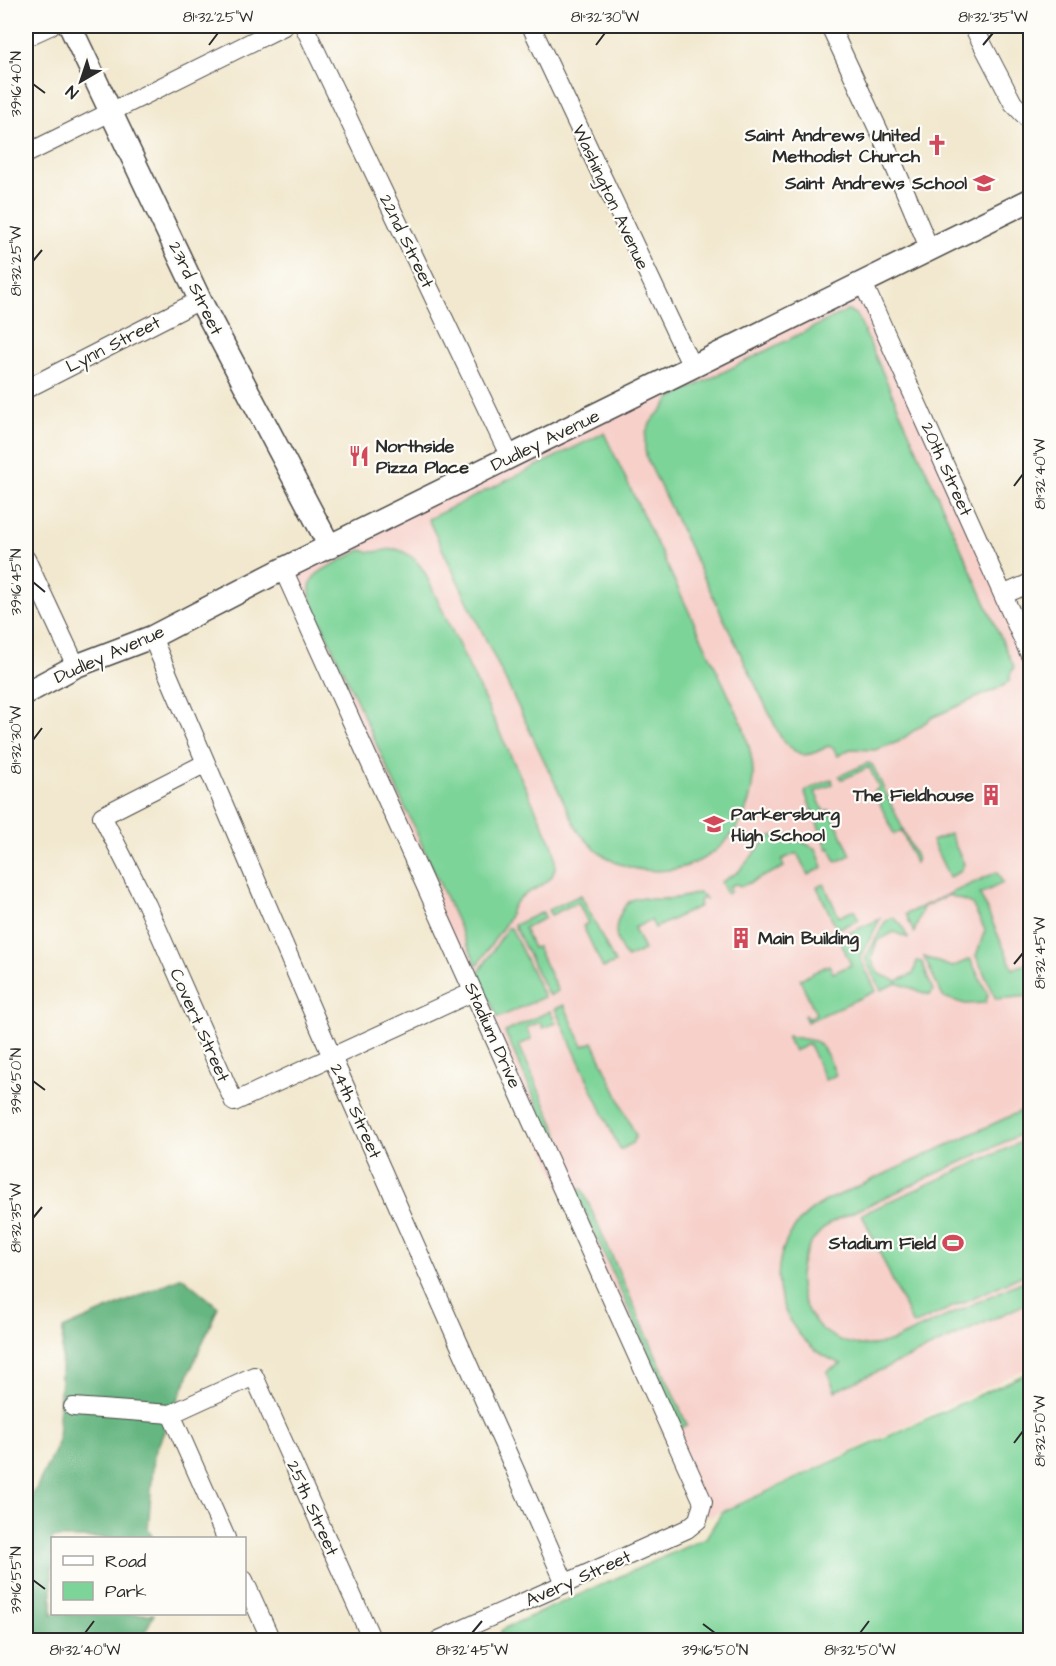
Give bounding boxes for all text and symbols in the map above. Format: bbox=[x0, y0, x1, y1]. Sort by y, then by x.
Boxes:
text: 81°32'25"W bbox=[183, 7, 253, 28]
text: 81°32'30"W bbox=[571, 7, 639, 28]
text: 81°32'35"W bbox=[958, 7, 1028, 28]
text: 39°16'40"N bbox=[6, 51, 27, 117]
north arrow bbox=[51, 51, 111, 111]
text: N bbox=[61, 80, 83, 104]
street label: Washington Avenue bbox=[565, 121, 655, 274]
place label: Saint Andrews United Methodist Church bbox=[744, 123, 921, 169]
church icon: Saint Andrews United Methodist Church bbox=[925, 133, 949, 157]
place label: Saint Andrews School bbox=[784, 171, 967, 196]
school or university icon: Saint Andrews School bbox=[972, 171, 996, 195]
street label: 22nd Street bbox=[373, 190, 440, 293]
text: 81°32'25"W bbox=[6, 226, 27, 296]
street label: 23rd Street bbox=[162, 237, 229, 340]
street label: Lynn Street bbox=[62, 310, 166, 380]
street label: Dudley Avenue bbox=[487, 403, 604, 478]
street label: 20th Street bbox=[915, 418, 979, 521]
place label: Northside Pizza Place bbox=[376, 434, 469, 480]
text: 81°32'40"W bbox=[1030, 439, 1051, 509]
restaurant icon: Northside Pizza Place bbox=[347, 444, 371, 468]
text: 39°16'45"N bbox=[6, 548, 27, 616]
street label: Dudley Avenue bbox=[50, 619, 169, 691]
text: 81°32'30"W bbox=[6, 706, 27, 774]
place label: The Fieldhouse bbox=[852, 783, 974, 808]
building icon: The Fieldhouse bbox=[979, 783, 1003, 807]
place label: Parkersburg High School bbox=[731, 802, 841, 849]
school or university icon: Parkersburg High School bbox=[702, 812, 726, 836]
text: 81°32'45"W bbox=[1030, 917, 1051, 989]
building icon: Main Building bbox=[729, 926, 753, 950]
place label: Main Building bbox=[758, 926, 859, 952]
street label: Covert Street bbox=[163, 964, 236, 1087]
street label: Stadium Drive bbox=[458, 978, 527, 1092]
text: 39°16'50"N bbox=[6, 1048, 27, 1114]
street label: 24th Street bbox=[323, 1060, 388, 1163]
text: 81°32'35"W bbox=[6, 1183, 27, 1253]
place label: Stadium Field bbox=[828, 1231, 937, 1256]
sports icon: Stadium Field bbox=[941, 1231, 965, 1255]
text: 81°32'50"W bbox=[1030, 1395, 1051, 1467]
street label: 25th Street bbox=[280, 1457, 345, 1561]
legend bbox=[51, 1537, 246, 1615]
street label: Avery Street bbox=[521, 1544, 636, 1614]
text: 39°16'55"N bbox=[6, 1546, 27, 1614]
text: Road bbox=[105, 1549, 146, 1574]
text: Park bbox=[105, 1579, 147, 1604]
text: 81°32'40"W bbox=[50, 1640, 120, 1661]
text: 81°32'45"W bbox=[436, 1640, 508, 1661]
text: 39°16'50"N bbox=[682, 1640, 748, 1661]
text: 81°32'50"W bbox=[824, 1640, 896, 1661]

